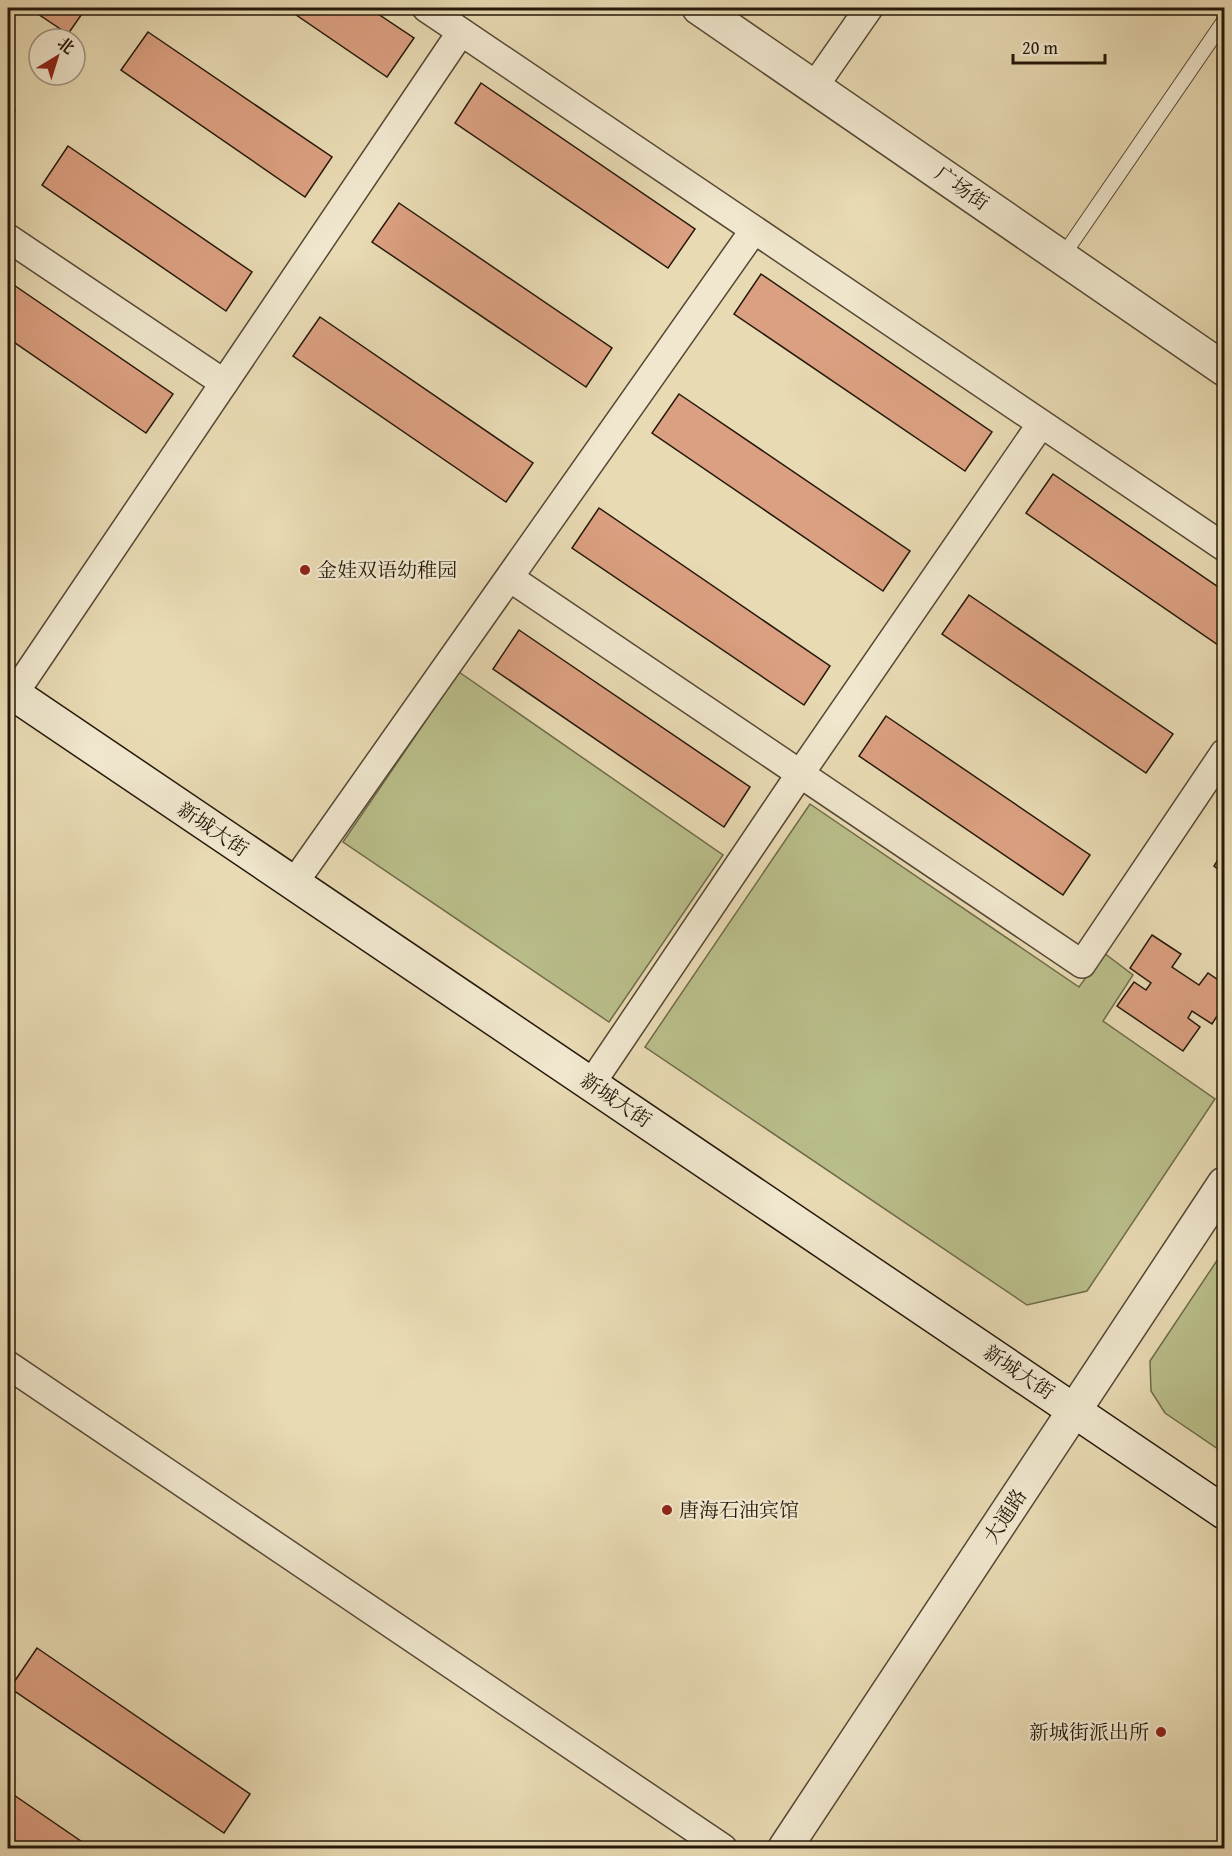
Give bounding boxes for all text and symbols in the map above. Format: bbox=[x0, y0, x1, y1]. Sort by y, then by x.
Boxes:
north arrow bbox=[27, 27, 87, 87]
scale bar bbox=[1013, 27, 1104, 65]
text: 北 bbox=[53, 31, 80, 60]
text: 20 m bbox=[1022, 34, 1058, 61]
street label: 广场街 bbox=[929, 159, 995, 217]
place label: 金娃双语幼稚园 bbox=[317, 555, 457, 584]
marker: 金娃双语幼稚园 bbox=[298, 563, 312, 577]
street label: 新城大街 bbox=[172, 794, 255, 863]
street label: 新城大街 bbox=[575, 1065, 658, 1134]
street label: 新城大街 bbox=[978, 1337, 1061, 1406]
street label: 大通路 bbox=[976, 1483, 1033, 1549]
place label: 唐海石油宾馆 bbox=[679, 1495, 799, 1524]
marker: 唐海石油宾馆 bbox=[660, 1503, 674, 1517]
place label: 新城街派出所 bbox=[1029, 1717, 1149, 1746]
marker: 新城街派出所 bbox=[1154, 1725, 1168, 1739]

